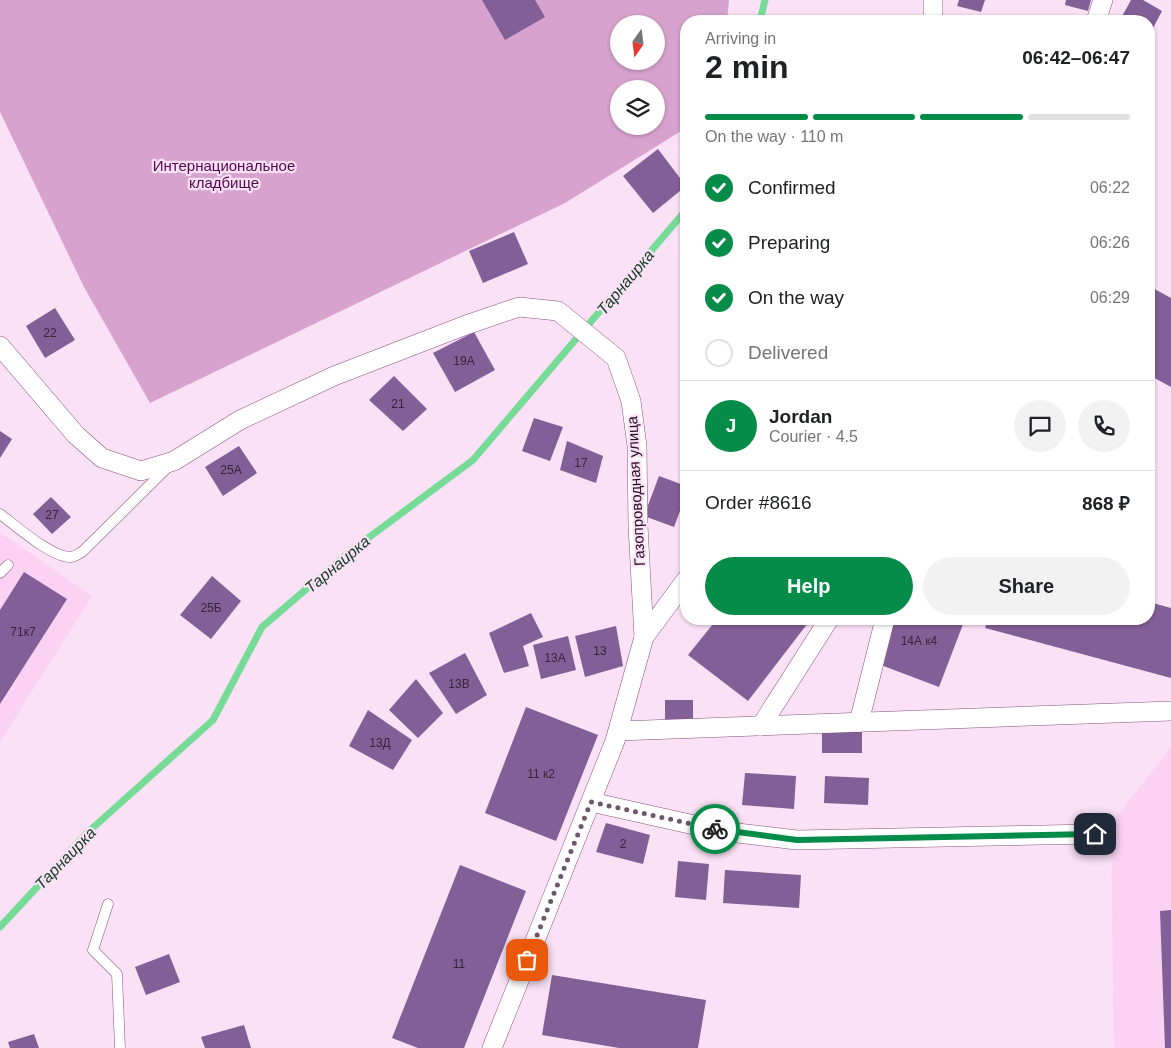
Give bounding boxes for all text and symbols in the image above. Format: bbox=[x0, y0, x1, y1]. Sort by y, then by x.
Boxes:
north arrow bbox=[610, 15, 665, 70]
map controls bbox=[610, 15, 665, 135]
text: Arriving in bbox=[705, 30, 776, 47]
text: 06:42–06:47 bbox=[1022, 47, 1130, 68]
text: 2 min bbox=[705, 49, 789, 85]
button: layers bbox=[610, 80, 665, 135]
text: On the way · 110 m bbox=[705, 128, 843, 145]
park label: Интернациональное кладбище bbox=[153, 157, 295, 191]
icon: check bbox=[705, 174, 733, 202]
text: Confirmed bbox=[748, 177, 836, 198]
text: 06:22 bbox=[1090, 179, 1130, 196]
icon: check bbox=[705, 229, 733, 257]
text: Preparing bbox=[748, 232, 830, 253]
text: 06:26 bbox=[1090, 234, 1130, 251]
water label: Тарнаирка bbox=[593, 246, 657, 318]
icon: check bbox=[705, 284, 733, 312]
text: On the way bbox=[748, 287, 844, 308]
text: 06:29 bbox=[1090, 289, 1130, 306]
house number: 22 bbox=[43, 326, 57, 340]
text: Delivered bbox=[748, 342, 828, 363]
house number: 19А bbox=[453, 354, 475, 368]
house number: 21 bbox=[391, 397, 405, 411]
button: chat bbox=[1014, 400, 1066, 452]
button: phone bbox=[1078, 400, 1130, 452]
text: Jordan bbox=[769, 406, 832, 427]
street label: Газопроводная улица bbox=[623, 415, 648, 566]
text: J bbox=[726, 415, 736, 436]
text: Courier · 4.5 bbox=[769, 428, 858, 445]
house number: 17 bbox=[574, 456, 588, 470]
house number: 25А bbox=[220, 463, 242, 477]
text: Order #8616 bbox=[705, 492, 812, 513]
text: 868 ₽ bbox=[1082, 493, 1130, 514]
house number: 27 bbox=[45, 508, 59, 522]
water label: Тарнаирка bbox=[302, 532, 373, 596]
button: Help bbox=[705, 557, 913, 615]
button: Share bbox=[923, 557, 1130, 615]
house number: 25Б bbox=[200, 601, 222, 615]
house number: 71к7 bbox=[10, 625, 36, 639]
house number: 14А к4 bbox=[901, 634, 938, 648]
house number: 13 bbox=[593, 644, 607, 658]
house number: 13А bbox=[544, 651, 566, 665]
house number: 13В bbox=[448, 677, 470, 691]
house number: 13Д bbox=[369, 736, 391, 750]
house number: 11 к2 bbox=[527, 767, 555, 781]
courier bbox=[690, 804, 740, 854]
pin bbox=[1074, 813, 1116, 855]
icon: bike bbox=[701, 815, 729, 843]
icon: home bbox=[1081, 820, 1109, 848]
water label: Тарнаирка bbox=[32, 824, 99, 893]
house number: 2 bbox=[620, 837, 627, 851]
pin bbox=[506, 939, 548, 981]
icon: bag bbox=[513, 946, 541, 974]
house number: 11 bbox=[453, 957, 466, 971]

